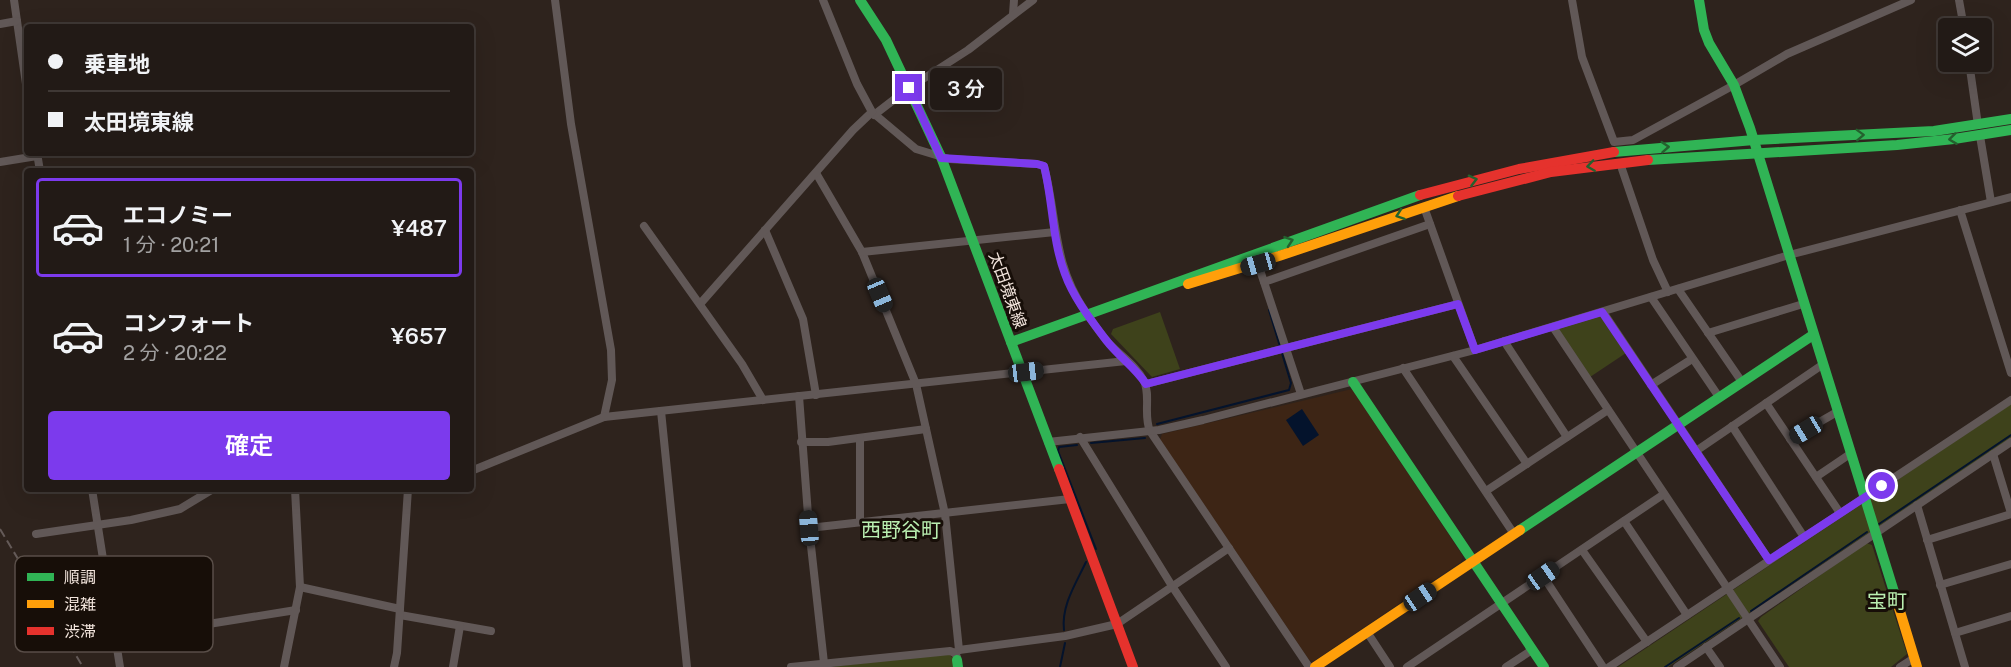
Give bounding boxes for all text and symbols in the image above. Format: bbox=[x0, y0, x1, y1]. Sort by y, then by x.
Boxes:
map controls bbox=[1938, 18, 1992, 72]
button: layers bbox=[1938, 18, 1992, 72]
text: 乗車地 bbox=[84, 51, 150, 77]
callout: 3 分 bbox=[930, 67, 1002, 109]
route end bbox=[895, 74, 922, 101]
text: 3 分 bbox=[947, 77, 985, 101]
text: 太田境東線 bbox=[84, 109, 194, 135]
one-way arrow bbox=[1856, 128, 1865, 141]
one-way arrow bbox=[1949, 132, 1958, 145]
one-way arrow bbox=[1661, 141, 1670, 154]
one-way arrow bbox=[1587, 160, 1596, 172]
one-way arrow bbox=[1468, 174, 1478, 187]
icon: car bbox=[51, 201, 105, 255]
text: エコノミー bbox=[123, 202, 233, 228]
one-way arrow bbox=[1395, 208, 1406, 220]
text: ¥487 bbox=[391, 215, 447, 241]
text: 1 分 · 20:21 bbox=[123, 233, 219, 257]
one-way arrow bbox=[1283, 236, 1294, 249]
street label: 太田境東線 bbox=[985, 249, 1030, 331]
car bbox=[1238, 250, 1278, 278]
car bbox=[865, 275, 895, 315]
icon: car bbox=[51, 309, 105, 363]
text: コンフォート bbox=[123, 310, 254, 336]
text: ¥657 bbox=[391, 323, 447, 349]
text: 2 分 · 20:22 bbox=[123, 341, 227, 365]
car bbox=[1007, 361, 1045, 383]
button: 確定 bbox=[48, 411, 450, 480]
car bbox=[1786, 413, 1826, 447]
route start bbox=[1868, 472, 1895, 499]
car bbox=[798, 509, 820, 547]
district label: 西野谷町 bbox=[861, 518, 941, 542]
legend bbox=[15, 556, 213, 652]
car bbox=[1523, 558, 1563, 594]
text: 順調 bbox=[64, 568, 96, 587]
car bbox=[1400, 579, 1440, 615]
district label: 宝町 bbox=[1867, 589, 1907, 613]
text: 混雑 bbox=[64, 595, 96, 614]
text: 渋滞 bbox=[64, 622, 96, 641]

